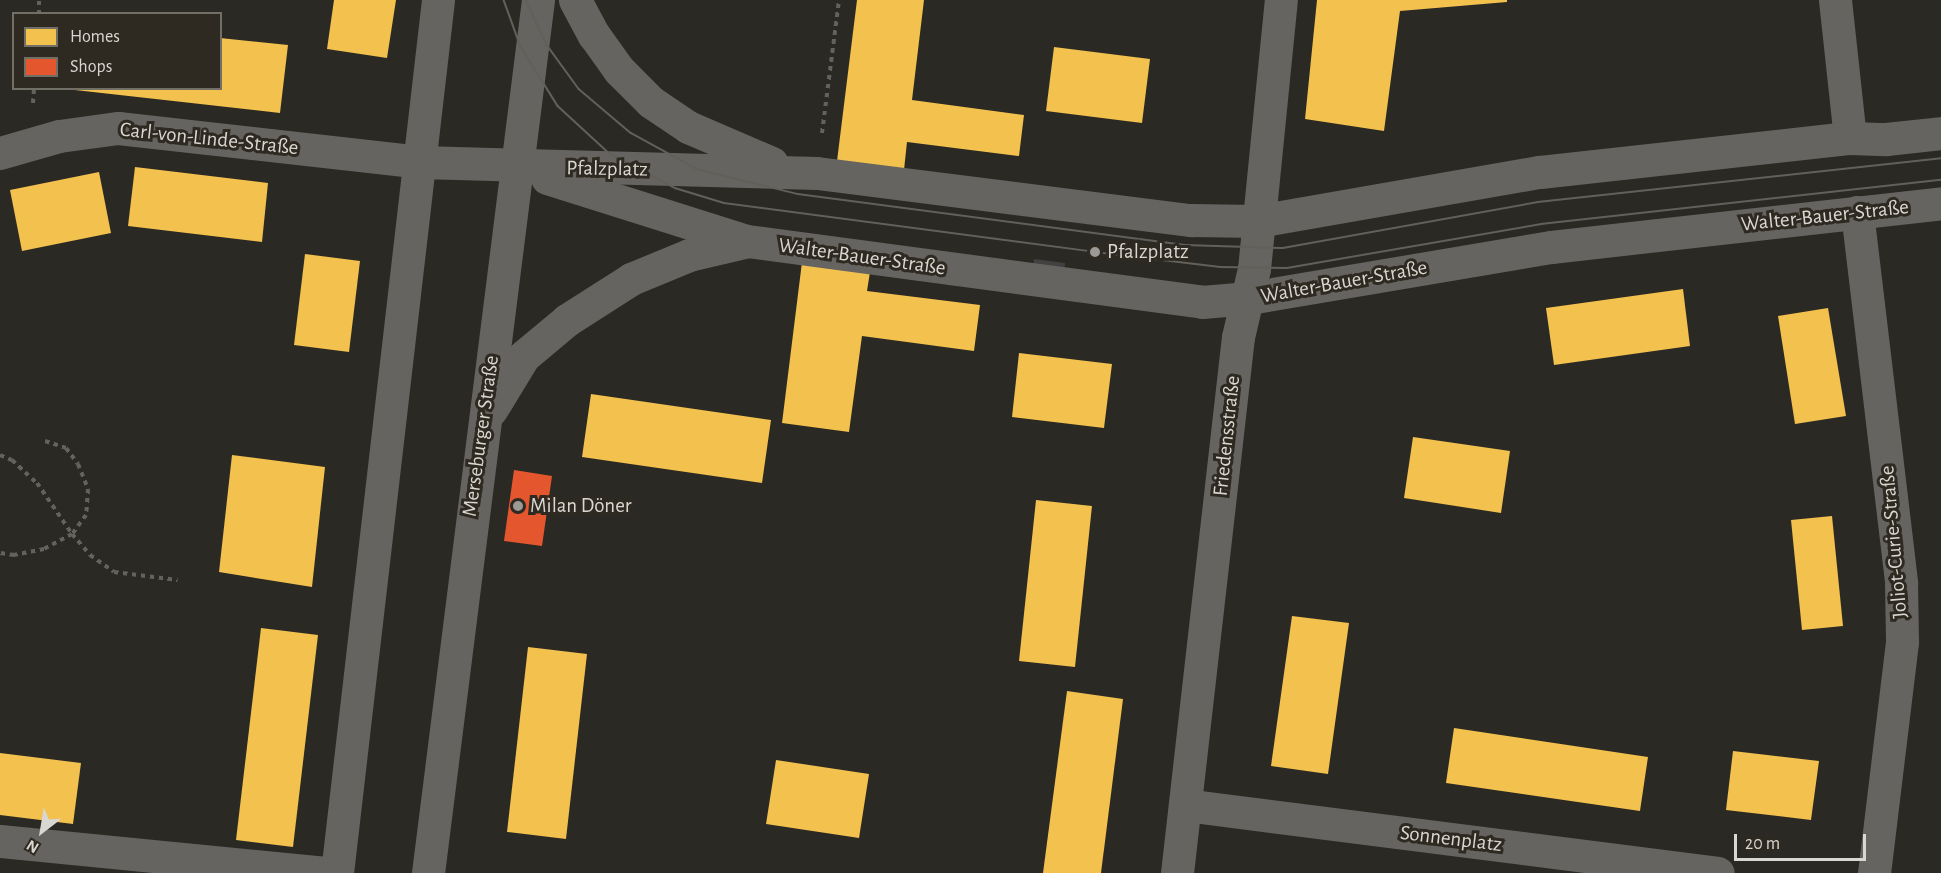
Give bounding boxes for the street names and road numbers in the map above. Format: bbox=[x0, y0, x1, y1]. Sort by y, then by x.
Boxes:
street label: Carl-von-Linde-Straße bbox=[118, 117, 300, 161]
street label: Pfalzplatz bbox=[566, 156, 648, 182]
street label: Walter-Bauer-Straße bbox=[1740, 195, 1910, 237]
street label: Walter-Bauer-Straße bbox=[777, 233, 947, 281]
street label: Walter-Bauer-Straße bbox=[1259, 255, 1429, 309]
street label: Merseburger Straße bbox=[457, 354, 505, 518]
street label: Friedensstraße bbox=[1208, 374, 1246, 498]
street label: Joliot-Curie-Straße bbox=[1875, 465, 1913, 619]
street label: Sonnenplatz bbox=[1399, 820, 1503, 858]

